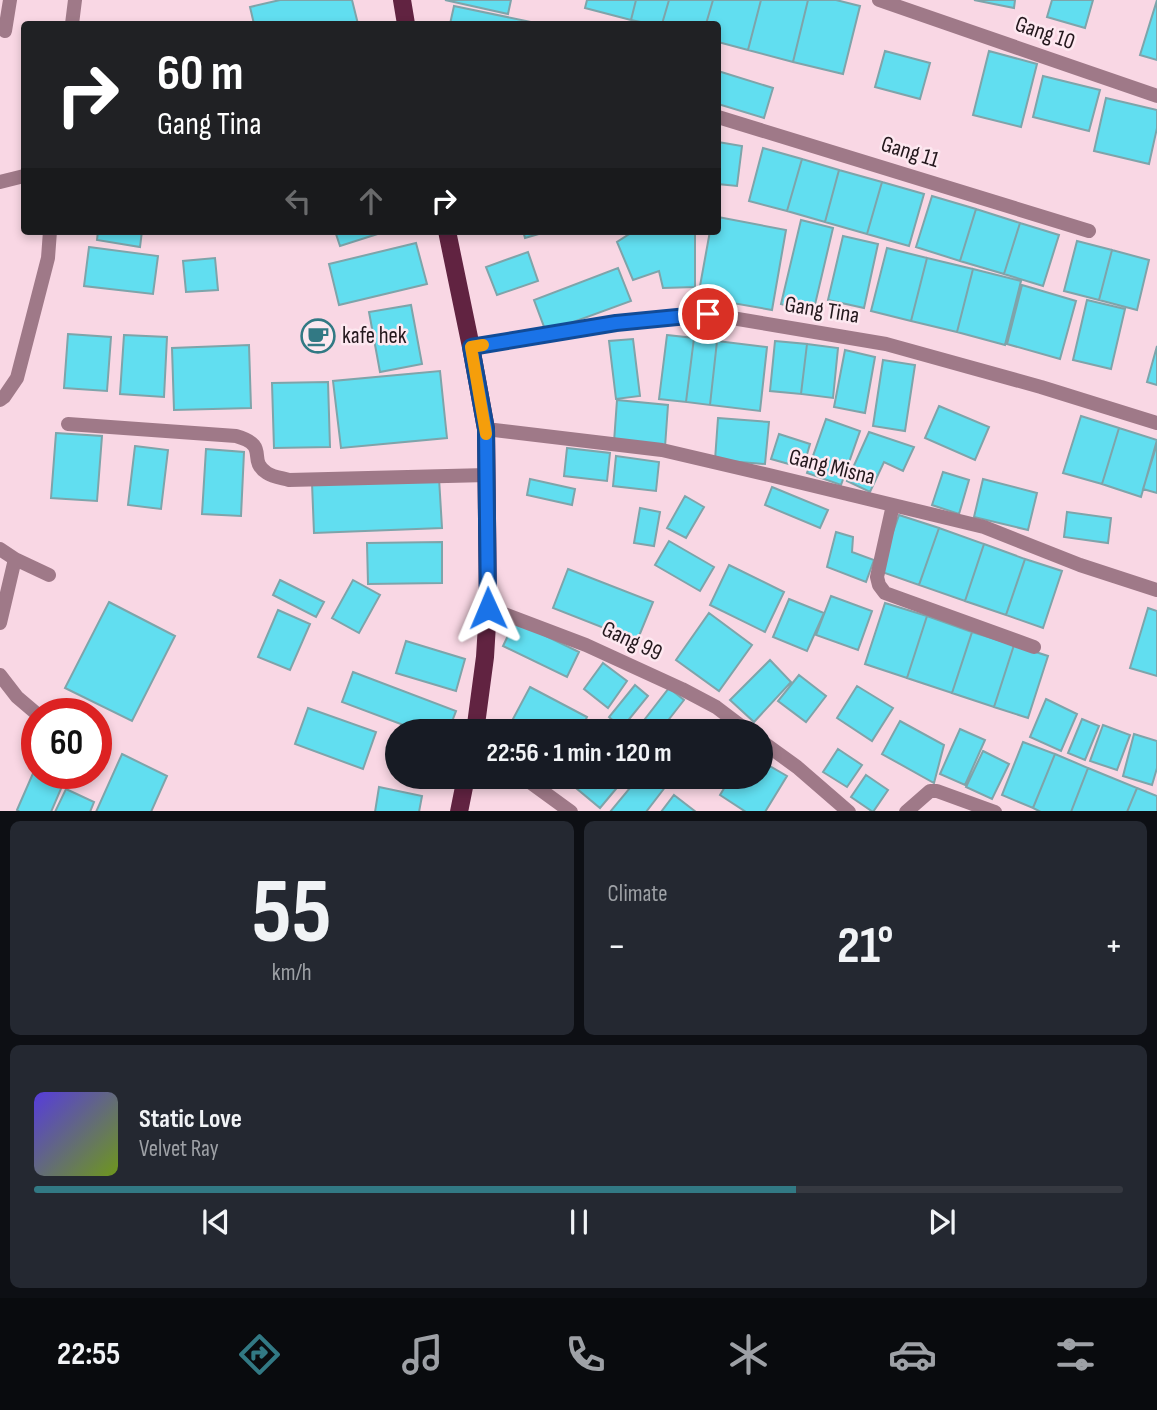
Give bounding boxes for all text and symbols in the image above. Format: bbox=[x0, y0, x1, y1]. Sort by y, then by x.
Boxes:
street label: Gang 10 bbox=[1012, 10, 1078, 56]
text: 60 m bbox=[157, 45, 244, 104]
icon: right bbox=[42, 49, 133, 140]
text: Gang Tina bbox=[157, 105, 262, 144]
street label: Gang 11 bbox=[878, 130, 942, 174]
icon: left bbox=[279, 182, 317, 220]
icon: ahead bbox=[352, 182, 390, 220]
icon: right bbox=[425, 182, 463, 220]
pin bbox=[678, 284, 738, 344]
street label: Gang Tina bbox=[783, 290, 861, 330]
icon: arrive bbox=[689, 295, 727, 333]
cafe icon: kafe hek bbox=[299, 317, 337, 355]
place label: kafe hek bbox=[342, 322, 407, 350]
street label: Gang Misna bbox=[786, 443, 878, 491]
position arrow bbox=[451, 571, 525, 645]
street label: Gang 99 bbox=[597, 615, 667, 667]
speed limit sign: 60 bbox=[21, 698, 112, 789]
text: 22:56 · 1 min · 120 m bbox=[487, 738, 671, 769]
text: 55 bbox=[252, 859, 332, 968]
text: Climate bbox=[608, 880, 667, 908]
text: 21° bbox=[837, 915, 893, 978]
text: − bbox=[608, 924, 626, 969]
text: + bbox=[1104, 924, 1123, 969]
text: km/h bbox=[272, 959, 312, 987]
text: Static Love bbox=[139, 1104, 242, 1135]
text: Velvet Ray bbox=[139, 1135, 219, 1163]
icon: previous bbox=[197, 1203, 235, 1241]
icon: pause bbox=[560, 1203, 598, 1241]
icon: next bbox=[923, 1203, 961, 1241]
icon: directions bbox=[235, 1330, 284, 1379]
icon: music bbox=[398, 1330, 447, 1379]
icon: phone bbox=[561, 1330, 610, 1379]
icon: climate bbox=[724, 1330, 773, 1379]
icon: car bbox=[888, 1330, 937, 1379]
icon: filters bbox=[1051, 1330, 1100, 1379]
text: 22:55 bbox=[57, 1335, 120, 1374]

